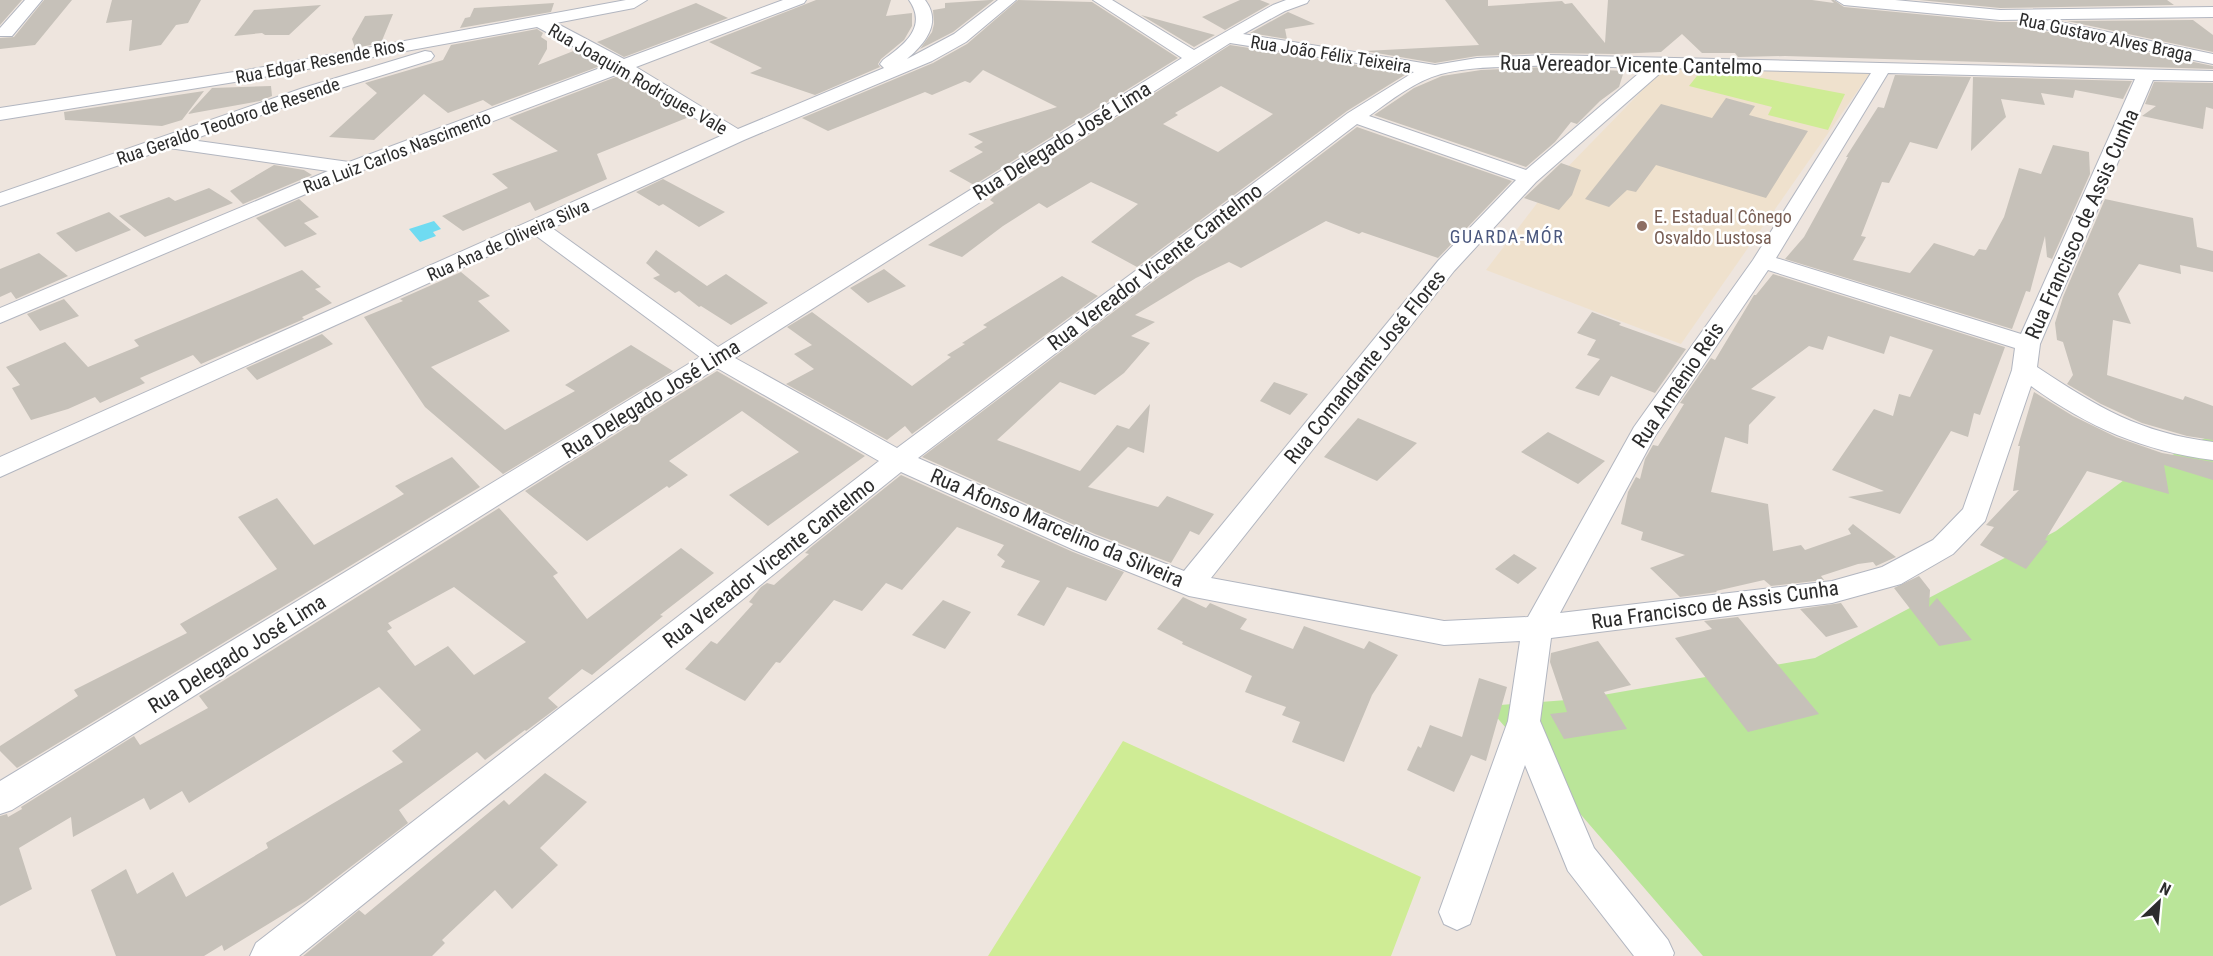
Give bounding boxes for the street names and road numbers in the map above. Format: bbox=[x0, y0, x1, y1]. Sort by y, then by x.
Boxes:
street label: Rua Gustavo Alves Braga bbox=[2017, 8, 2195, 66]
street label: Rua Joaquim Rodrigues Vale bbox=[545, 19, 731, 139]
street label: Rua João Félix Teixeira bbox=[1249, 31, 1413, 77]
street label: Rua Edgar Resende Rios bbox=[234, 34, 406, 88]
street label: Rua Vereador Vicente Cantelmo bbox=[1500, 51, 1762, 79]
street label: Rua Geraldo Teodoro de Resende bbox=[114, 73, 342, 169]
street label: Rua Delegado José Lima bbox=[969, 77, 1155, 205]
street label: Rua Francisco de Assis Cunha bbox=[2020, 105, 2144, 343]
street label: Rua Luiz Carlos Nascimento bbox=[300, 107, 494, 197]
street label: Rua Vereador Vicente Cantelmo bbox=[1043, 179, 1267, 355]
street label: Rua Ana de Oliveira Silva bbox=[424, 195, 592, 285]
street label: Rua Comandante José Flores bbox=[1279, 265, 1451, 469]
street label: Rua Armênio Reis bbox=[1627, 318, 1729, 452]
street label: Rua Delegado José Lima bbox=[558, 335, 744, 463]
street label: Rua Afonso Marcelino da Silveira bbox=[927, 464, 1187, 592]
street label: Rua Vereador Vicente Cantelmo bbox=[658, 473, 880, 653]
street label: Rua Francisco de Assis Cunha bbox=[1590, 576, 1840, 634]
street label: Rua Delegado José Lima bbox=[144, 590, 330, 718]

